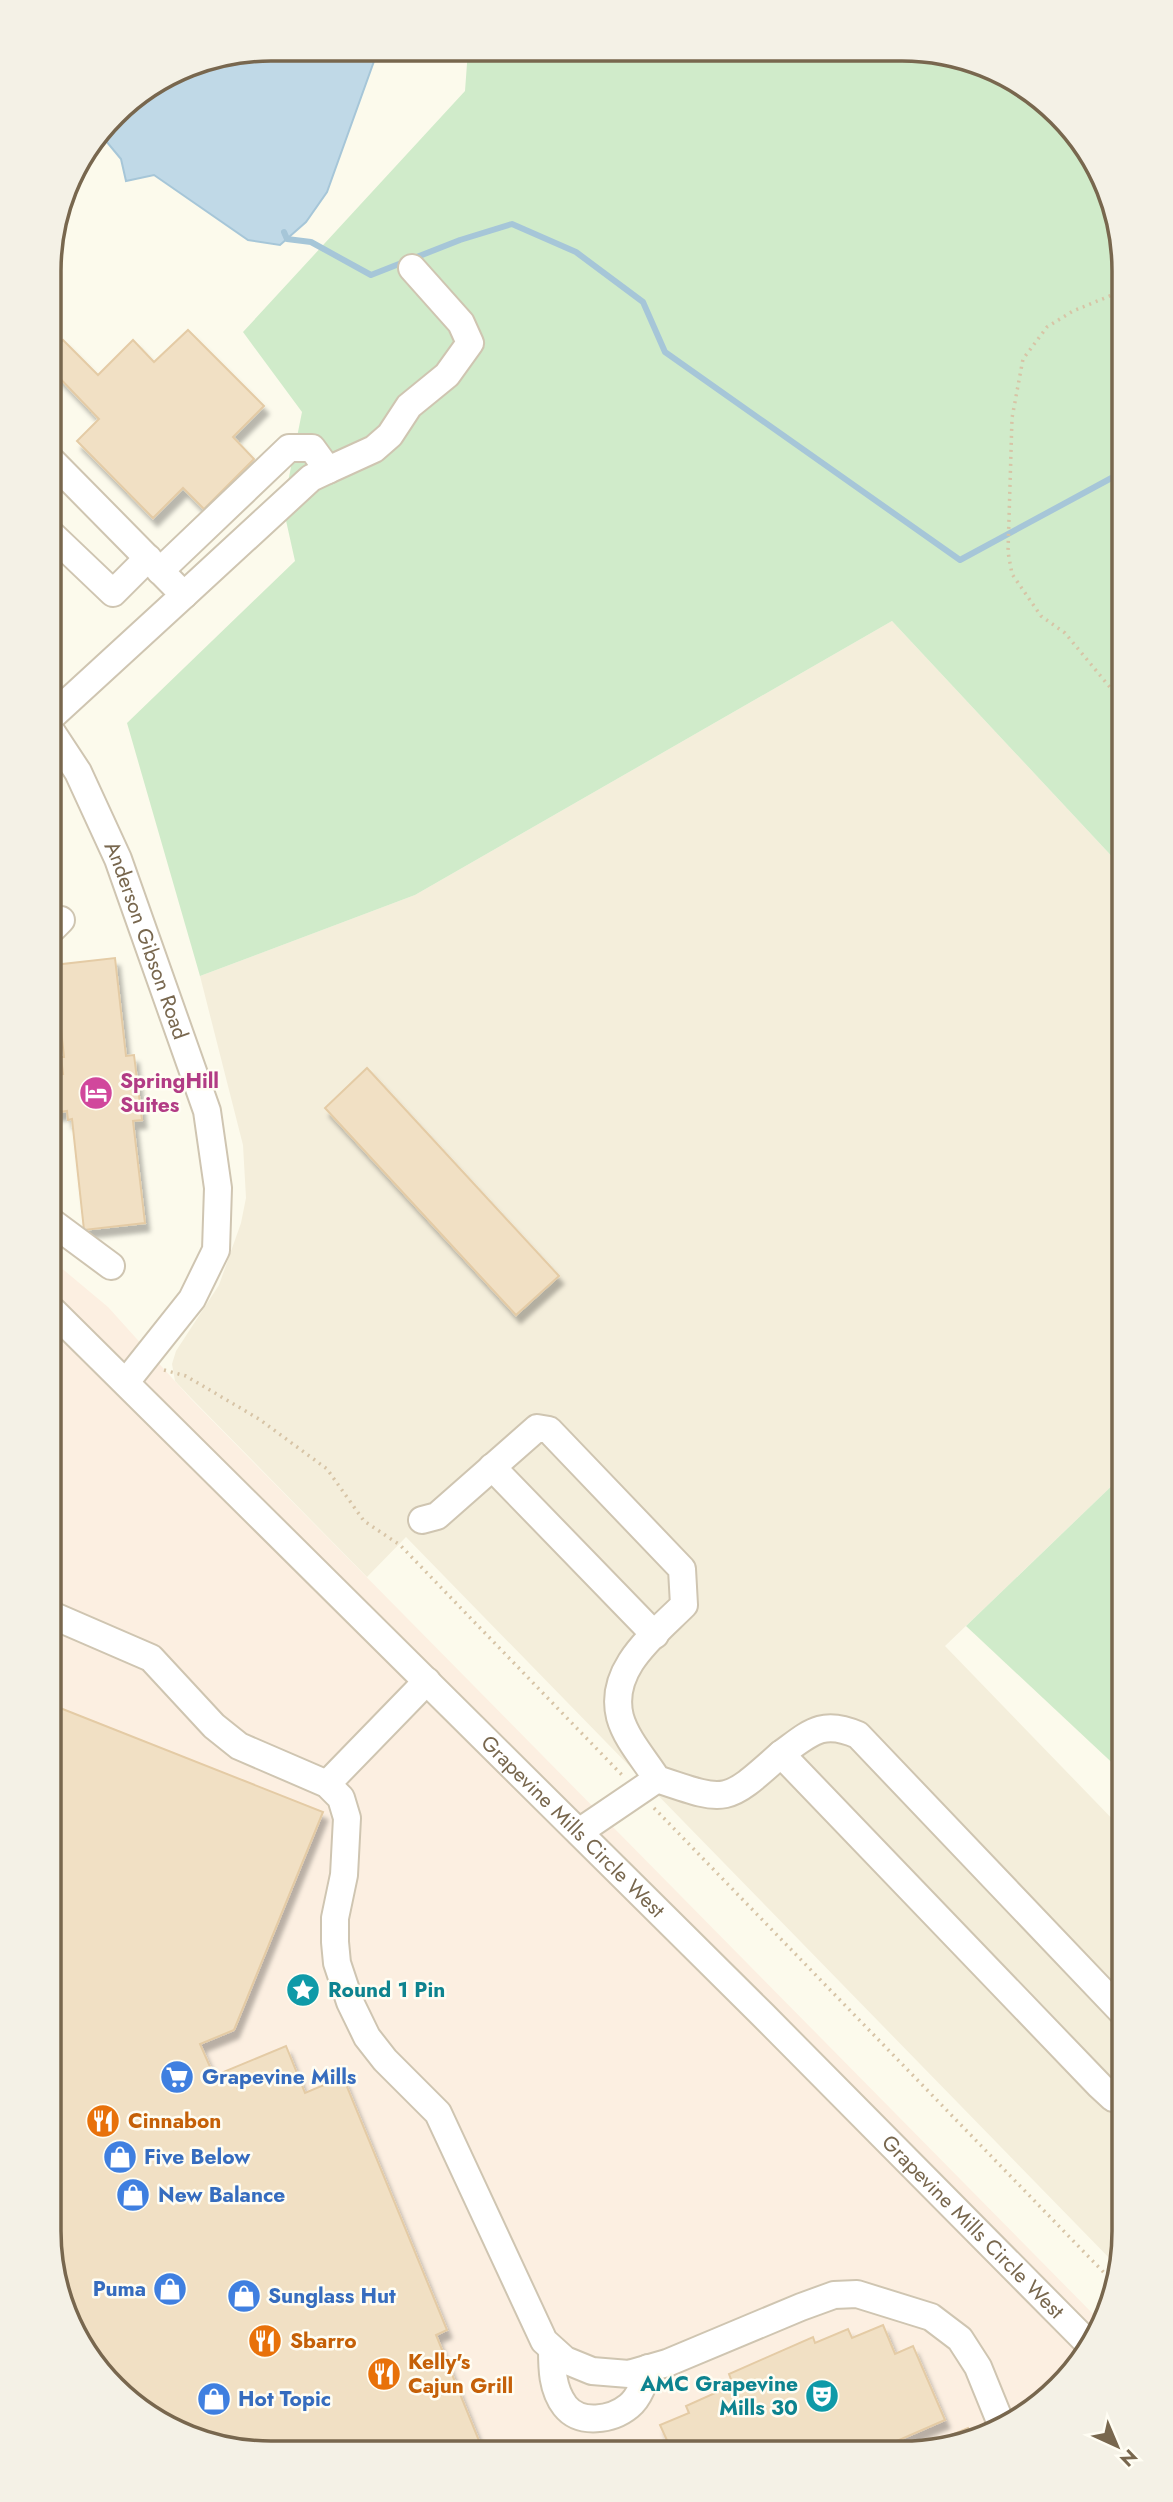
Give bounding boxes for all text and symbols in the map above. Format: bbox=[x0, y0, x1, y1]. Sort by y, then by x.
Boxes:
street label: Anderson Gibson Road bbox=[97, 836, 196, 1044]
place label: SpringHill Suites bbox=[120, 1066, 219, 1120]
hotel icon: SpringHill Suites bbox=[77, 1074, 115, 1112]
street label: Grapevine Mills Circle West bbox=[474, 1728, 671, 1924]
place icon: Round 1 Pin bbox=[284, 1971, 322, 2009]
place label: Round 1 Pin bbox=[328, 1975, 445, 2005]
supermarket icon: Grapevine Mills bbox=[158, 2058, 196, 2096]
place label: Grapevine Mills bbox=[202, 2062, 357, 2092]
restaurant icon: Cinnabon bbox=[84, 2102, 122, 2140]
place label: Cinnabon bbox=[128, 2106, 221, 2136]
street label: Grapevine Mills Circle West bbox=[875, 2128, 1071, 2325]
shop icon: Five Below bbox=[101, 2138, 139, 2176]
place label: Five Below bbox=[144, 2142, 251, 2172]
shop icon: New Balance bbox=[114, 2176, 152, 2214]
place label: New Balance bbox=[158, 2180, 285, 2210]
shop icon: Puma bbox=[151, 2270, 189, 2308]
place label: Puma bbox=[93, 2274, 146, 2304]
shop icon: Sunglass Hut bbox=[225, 2277, 263, 2315]
place label: Sunglass Hut bbox=[268, 2281, 396, 2311]
restaurant icon: Sbarro bbox=[246, 2322, 284, 2360]
place label: Sbarro bbox=[290, 2326, 357, 2356]
place label: Kelly's Cajun Grill bbox=[408, 2347, 513, 2401]
restaurant icon: Kelly's Cajun Grill bbox=[365, 2355, 403, 2393]
place label: AMC Grapevine Mills 30 bbox=[639, 2369, 798, 2423]
theatre icon: AMC Grapevine Mills 30 bbox=[803, 2377, 841, 2415]
shop icon: Hot Topic bbox=[195, 2380, 233, 2418]
place label: Hot Topic bbox=[238, 2384, 331, 2414]
north arrow bbox=[1082, 2411, 1152, 2481]
text: N bbox=[1114, 2443, 1143, 2473]

